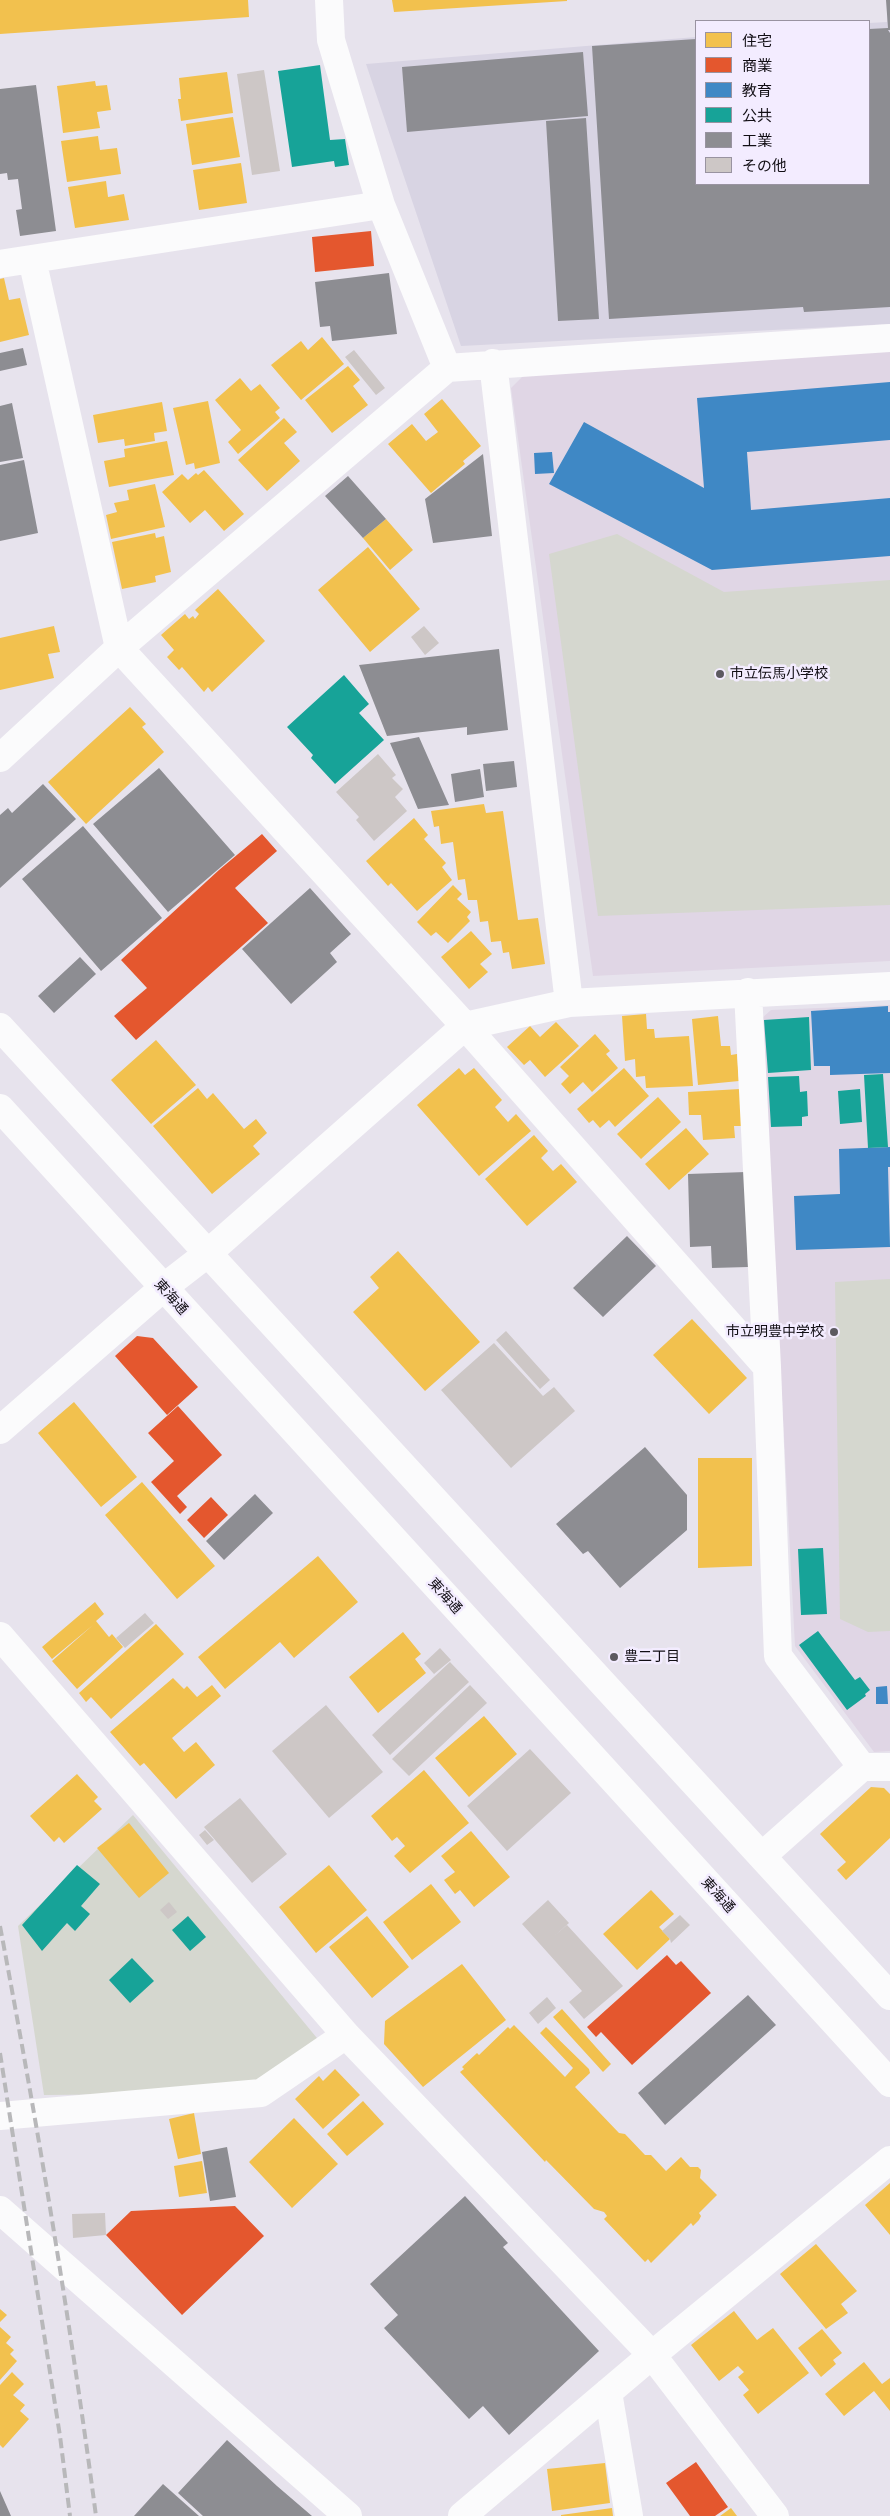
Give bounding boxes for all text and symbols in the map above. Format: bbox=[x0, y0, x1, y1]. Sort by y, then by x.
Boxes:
legend bbox=[695, 20, 870, 185]
text: 住宅 bbox=[742, 32, 772, 50]
text: 商業 bbox=[742, 57, 772, 75]
text: 教育 bbox=[742, 82, 772, 100]
text: 公共 bbox=[742, 107, 772, 125]
text: 工業 bbox=[742, 132, 772, 150]
text: その他 bbox=[742, 157, 787, 175]
place label: 市立伝馬小学校 bbox=[730, 666, 828, 682]
marker: 市立伝馬小学校 bbox=[714, 668, 726, 680]
street label: 東海通 bbox=[151, 1276, 191, 1318]
place label: 市立明豊中学校 bbox=[726, 1324, 824, 1340]
marker: 市立明豊中学校 bbox=[828, 1326, 840, 1338]
street label: 東海通 bbox=[425, 1575, 465, 1617]
place label: 豊二丁目 bbox=[624, 1649, 680, 1665]
marker: 豊二丁目 bbox=[608, 1651, 620, 1663]
street label: 東海通 bbox=[698, 1874, 738, 1916]

